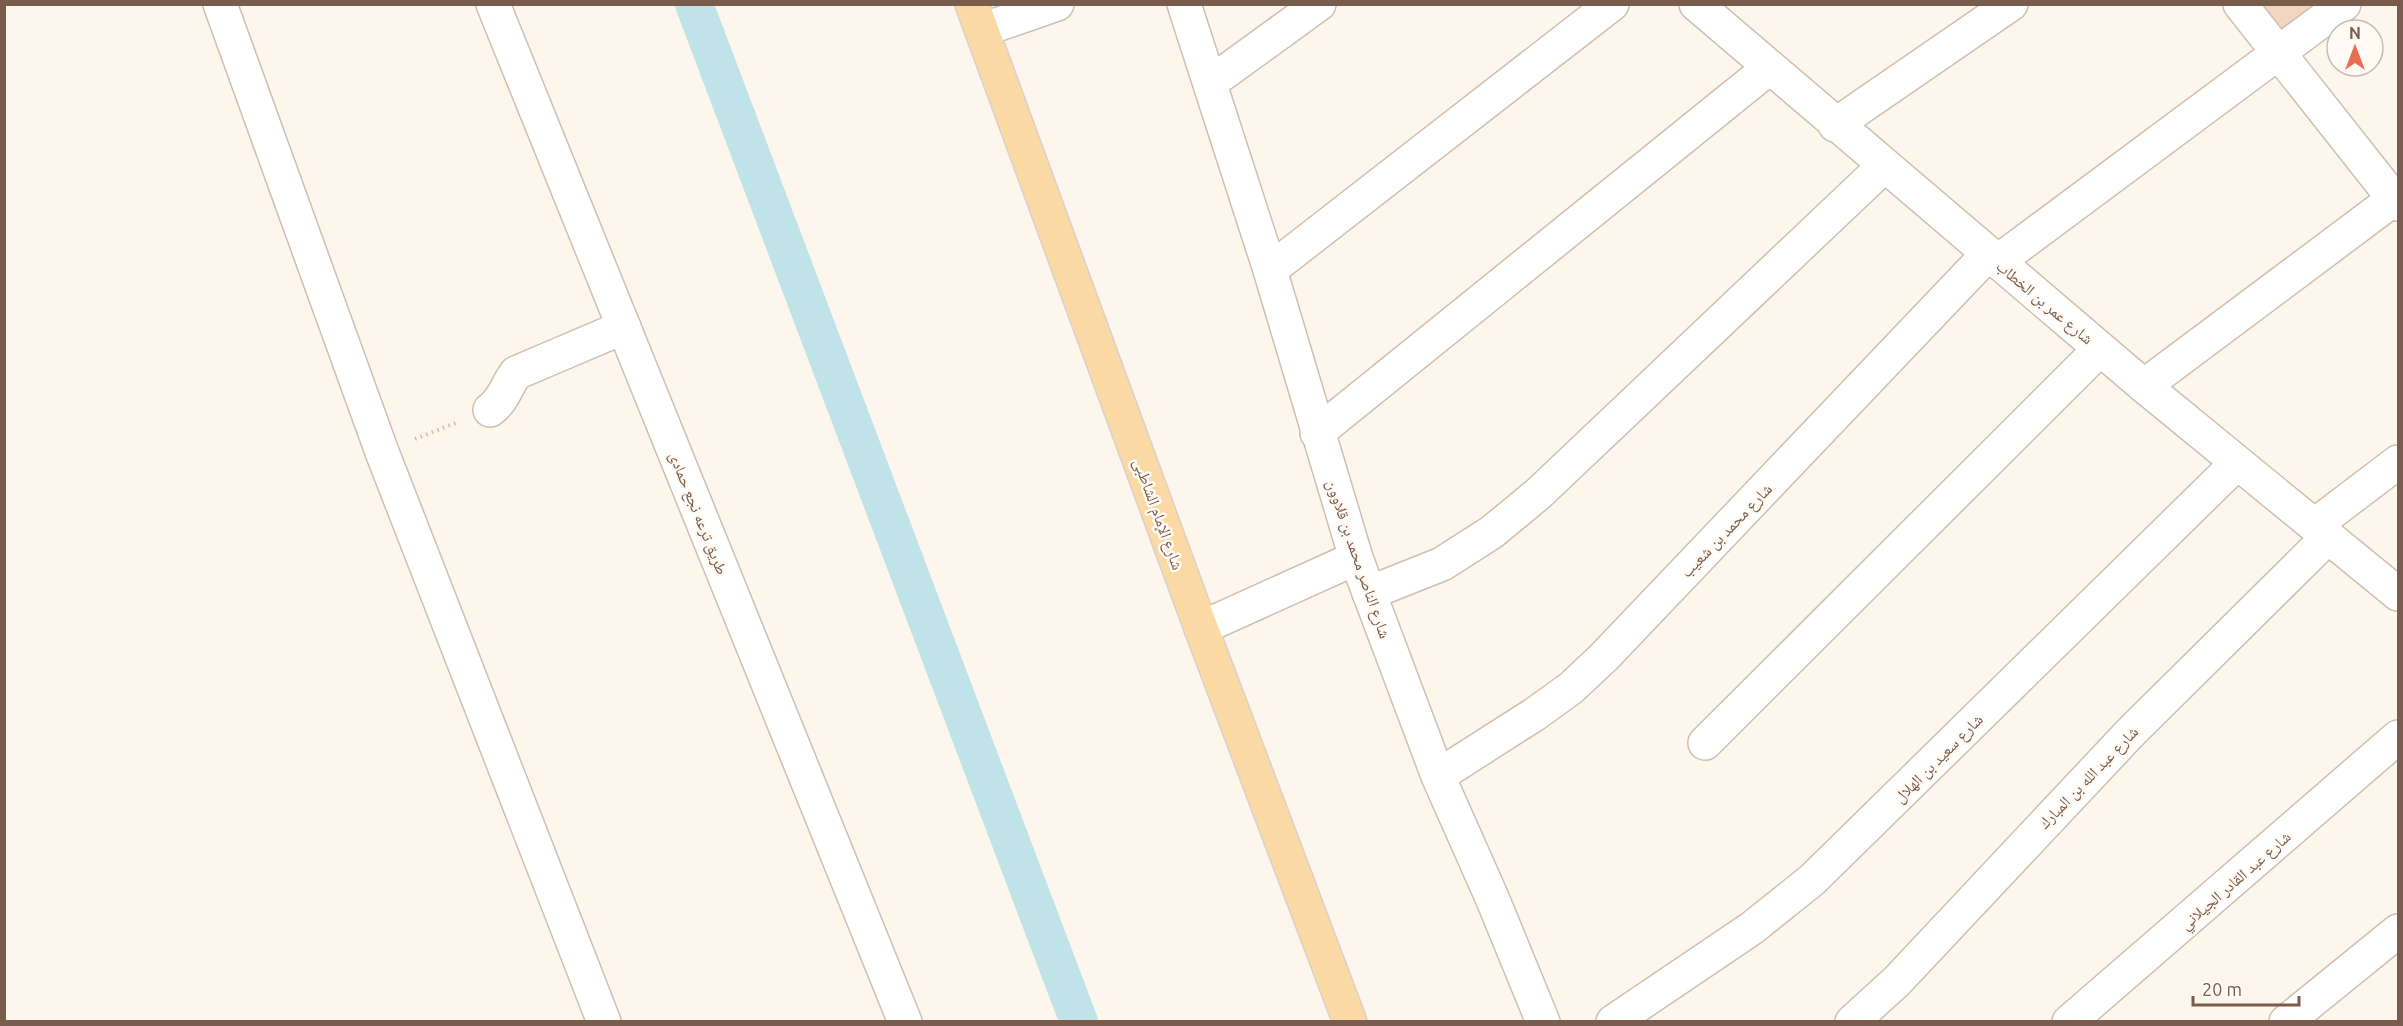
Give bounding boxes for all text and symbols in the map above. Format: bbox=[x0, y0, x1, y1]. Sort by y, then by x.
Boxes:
north arrow bbox=[2325, 18, 2385, 78]
text: N bbox=[2349, 24, 2361, 42]
street label: شارع عمر بن الخطاب bbox=[1992, 256, 2097, 349]
street label: طريق ترعه نجع حمادى bbox=[664, 449, 732, 578]
street label: شارع الإمام الشاطبى bbox=[1129, 456, 1187, 573]
street label: شارع الناصر محمد بن قلاوون bbox=[1321, 477, 1395, 641]
street label: شارع محمد بن شعيب bbox=[1677, 479, 1777, 582]
street label: شارع سعيد بن الهلال bbox=[1890, 710, 1988, 808]
street label: شارع عبد الله بن المبارك bbox=[2035, 722, 2143, 833]
street label: شارع عبد القادر الجيلاني bbox=[2176, 827, 2297, 936]
scale bar bbox=[2193, 969, 2300, 1007]
text: 20 m bbox=[2202, 979, 2242, 999]

